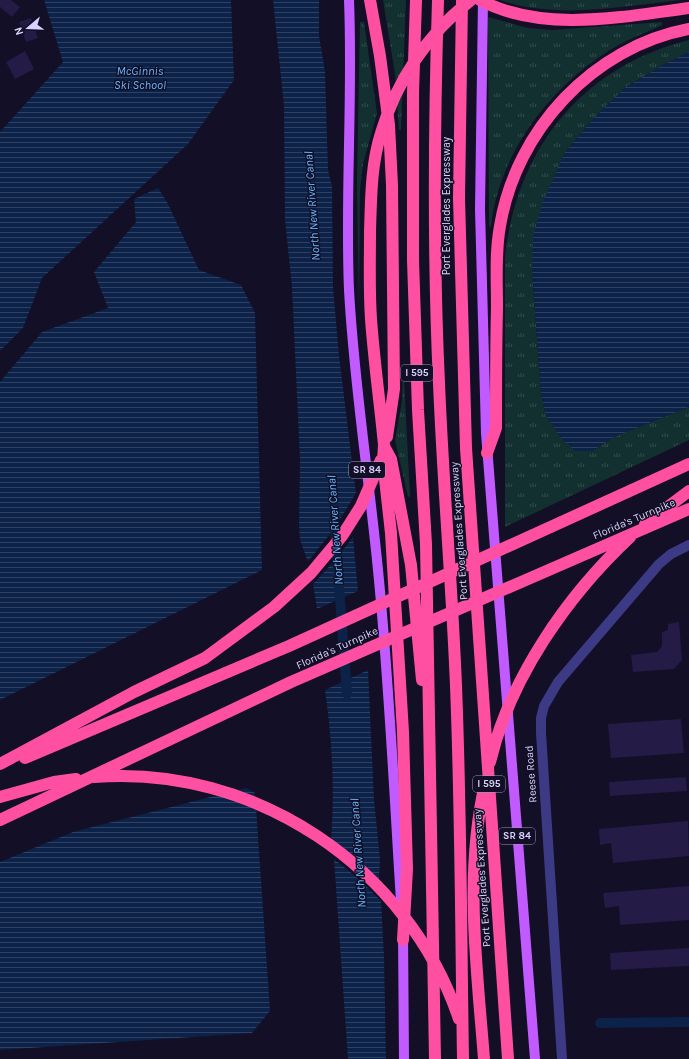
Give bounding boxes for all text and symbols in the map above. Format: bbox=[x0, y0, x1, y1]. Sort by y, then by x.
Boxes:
north arrow bbox=[8, 8, 48, 48]
text: N bbox=[12, 25, 26, 37]
water label: McGinnis Ski School bbox=[114, 64, 166, 92]
street label: Port Everglades Expressway bbox=[440, 137, 453, 275]
water label: North New River Canal bbox=[301, 151, 323, 261]
road number: I 595 bbox=[401, 365, 433, 381]
street label: Port Everglades Expressway bbox=[448, 461, 470, 601]
road number: SR 84 bbox=[349, 462, 385, 478]
water label: North New River Canal bbox=[324, 475, 346, 585]
street label: Florida's Turnpike bbox=[591, 496, 677, 542]
street label: Florida's Turnpike bbox=[294, 624, 380, 672]
street label: Reese Road bbox=[523, 745, 539, 803]
road number: I 595 bbox=[473, 776, 505, 792]
water label: North New River Canal bbox=[347, 798, 369, 908]
street label: Port Everglades Expressway bbox=[471, 808, 493, 948]
road number: SR 84 bbox=[499, 828, 535, 844]

